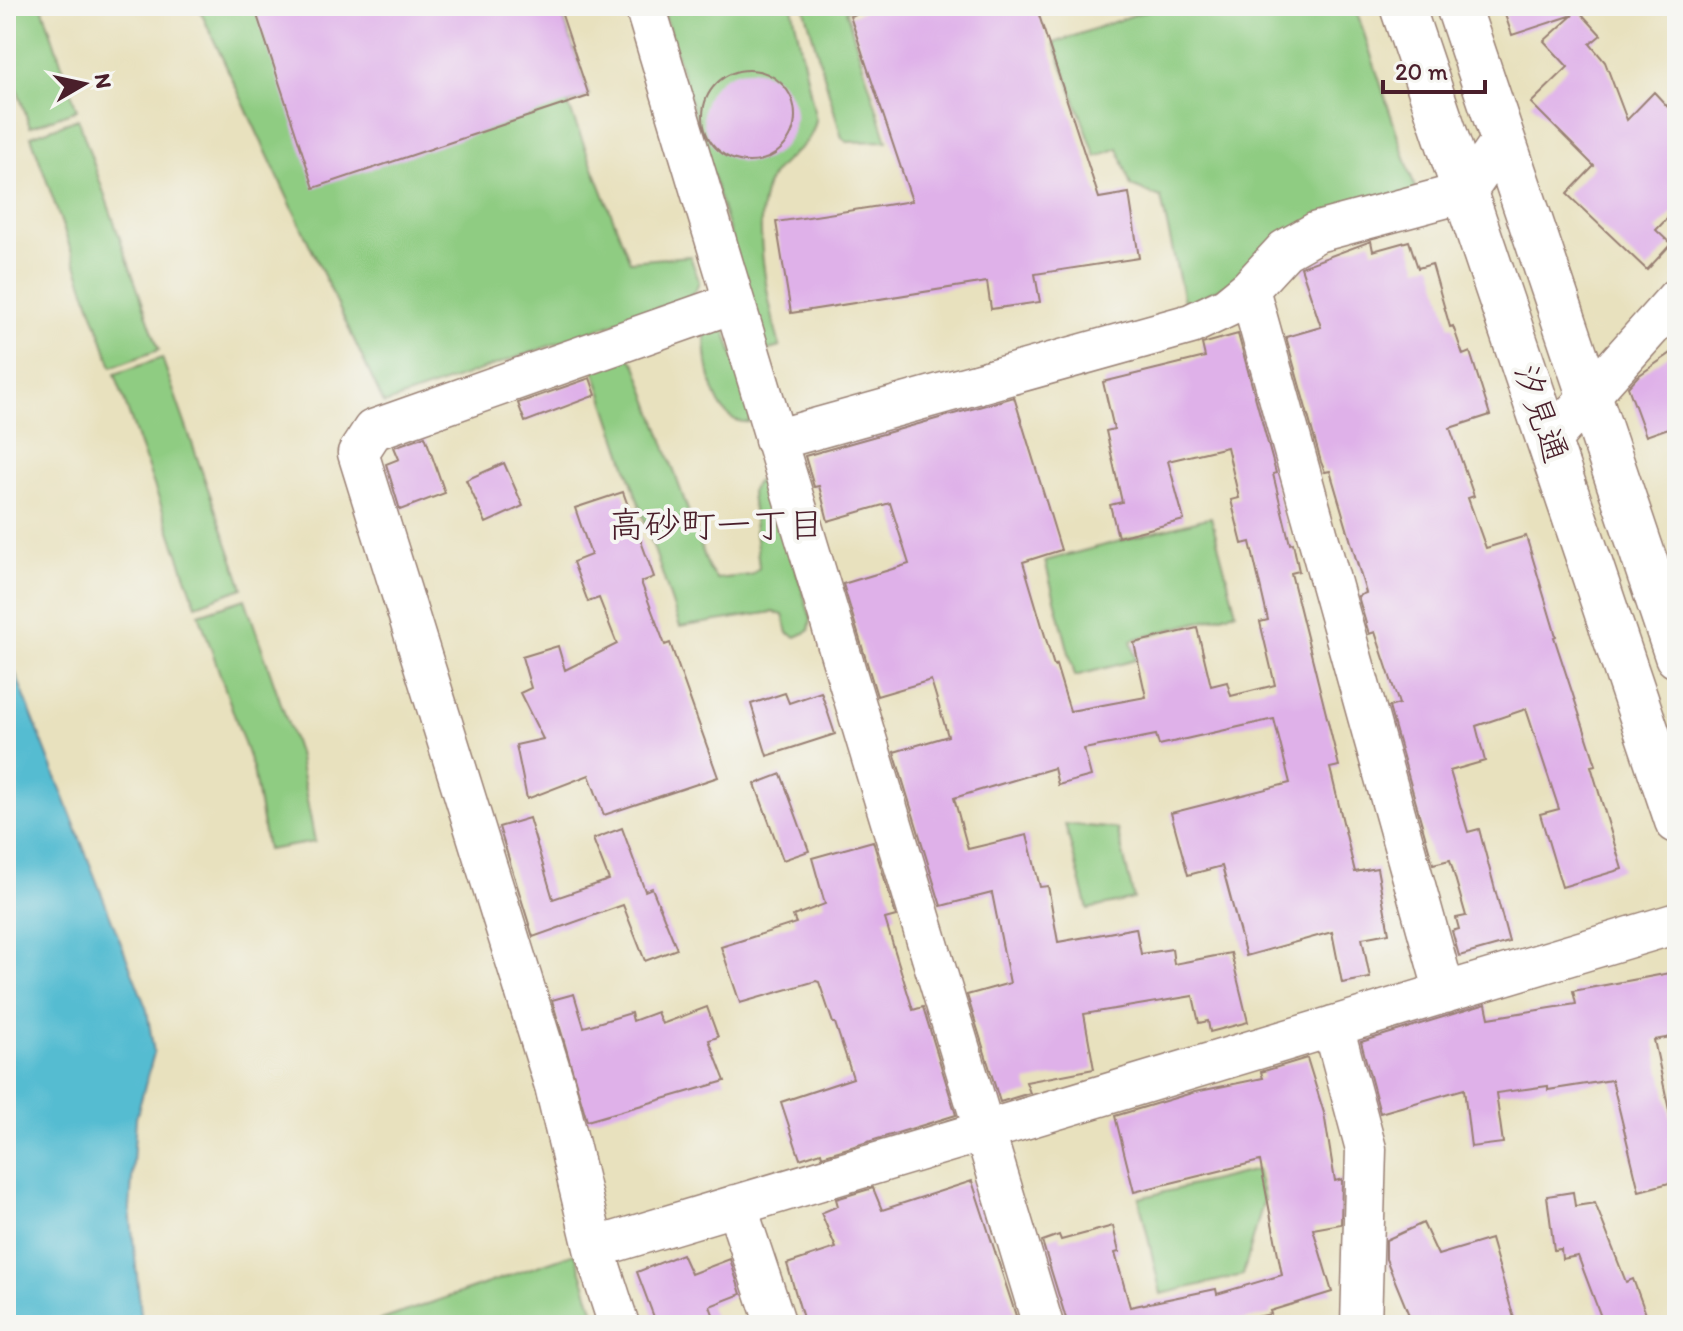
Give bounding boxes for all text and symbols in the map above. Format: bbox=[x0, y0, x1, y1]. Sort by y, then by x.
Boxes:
north arrow bbox=[44, 44, 124, 124]
scale bar bbox=[1383, 44, 1485, 94]
text: 20 m bbox=[1395, 57, 1448, 86]
text: N bbox=[89, 71, 118, 90]
street label: 汐見通 bbox=[1505, 358, 1577, 468]
district label: 高砂町一丁目 bbox=[608, 503, 824, 546]

